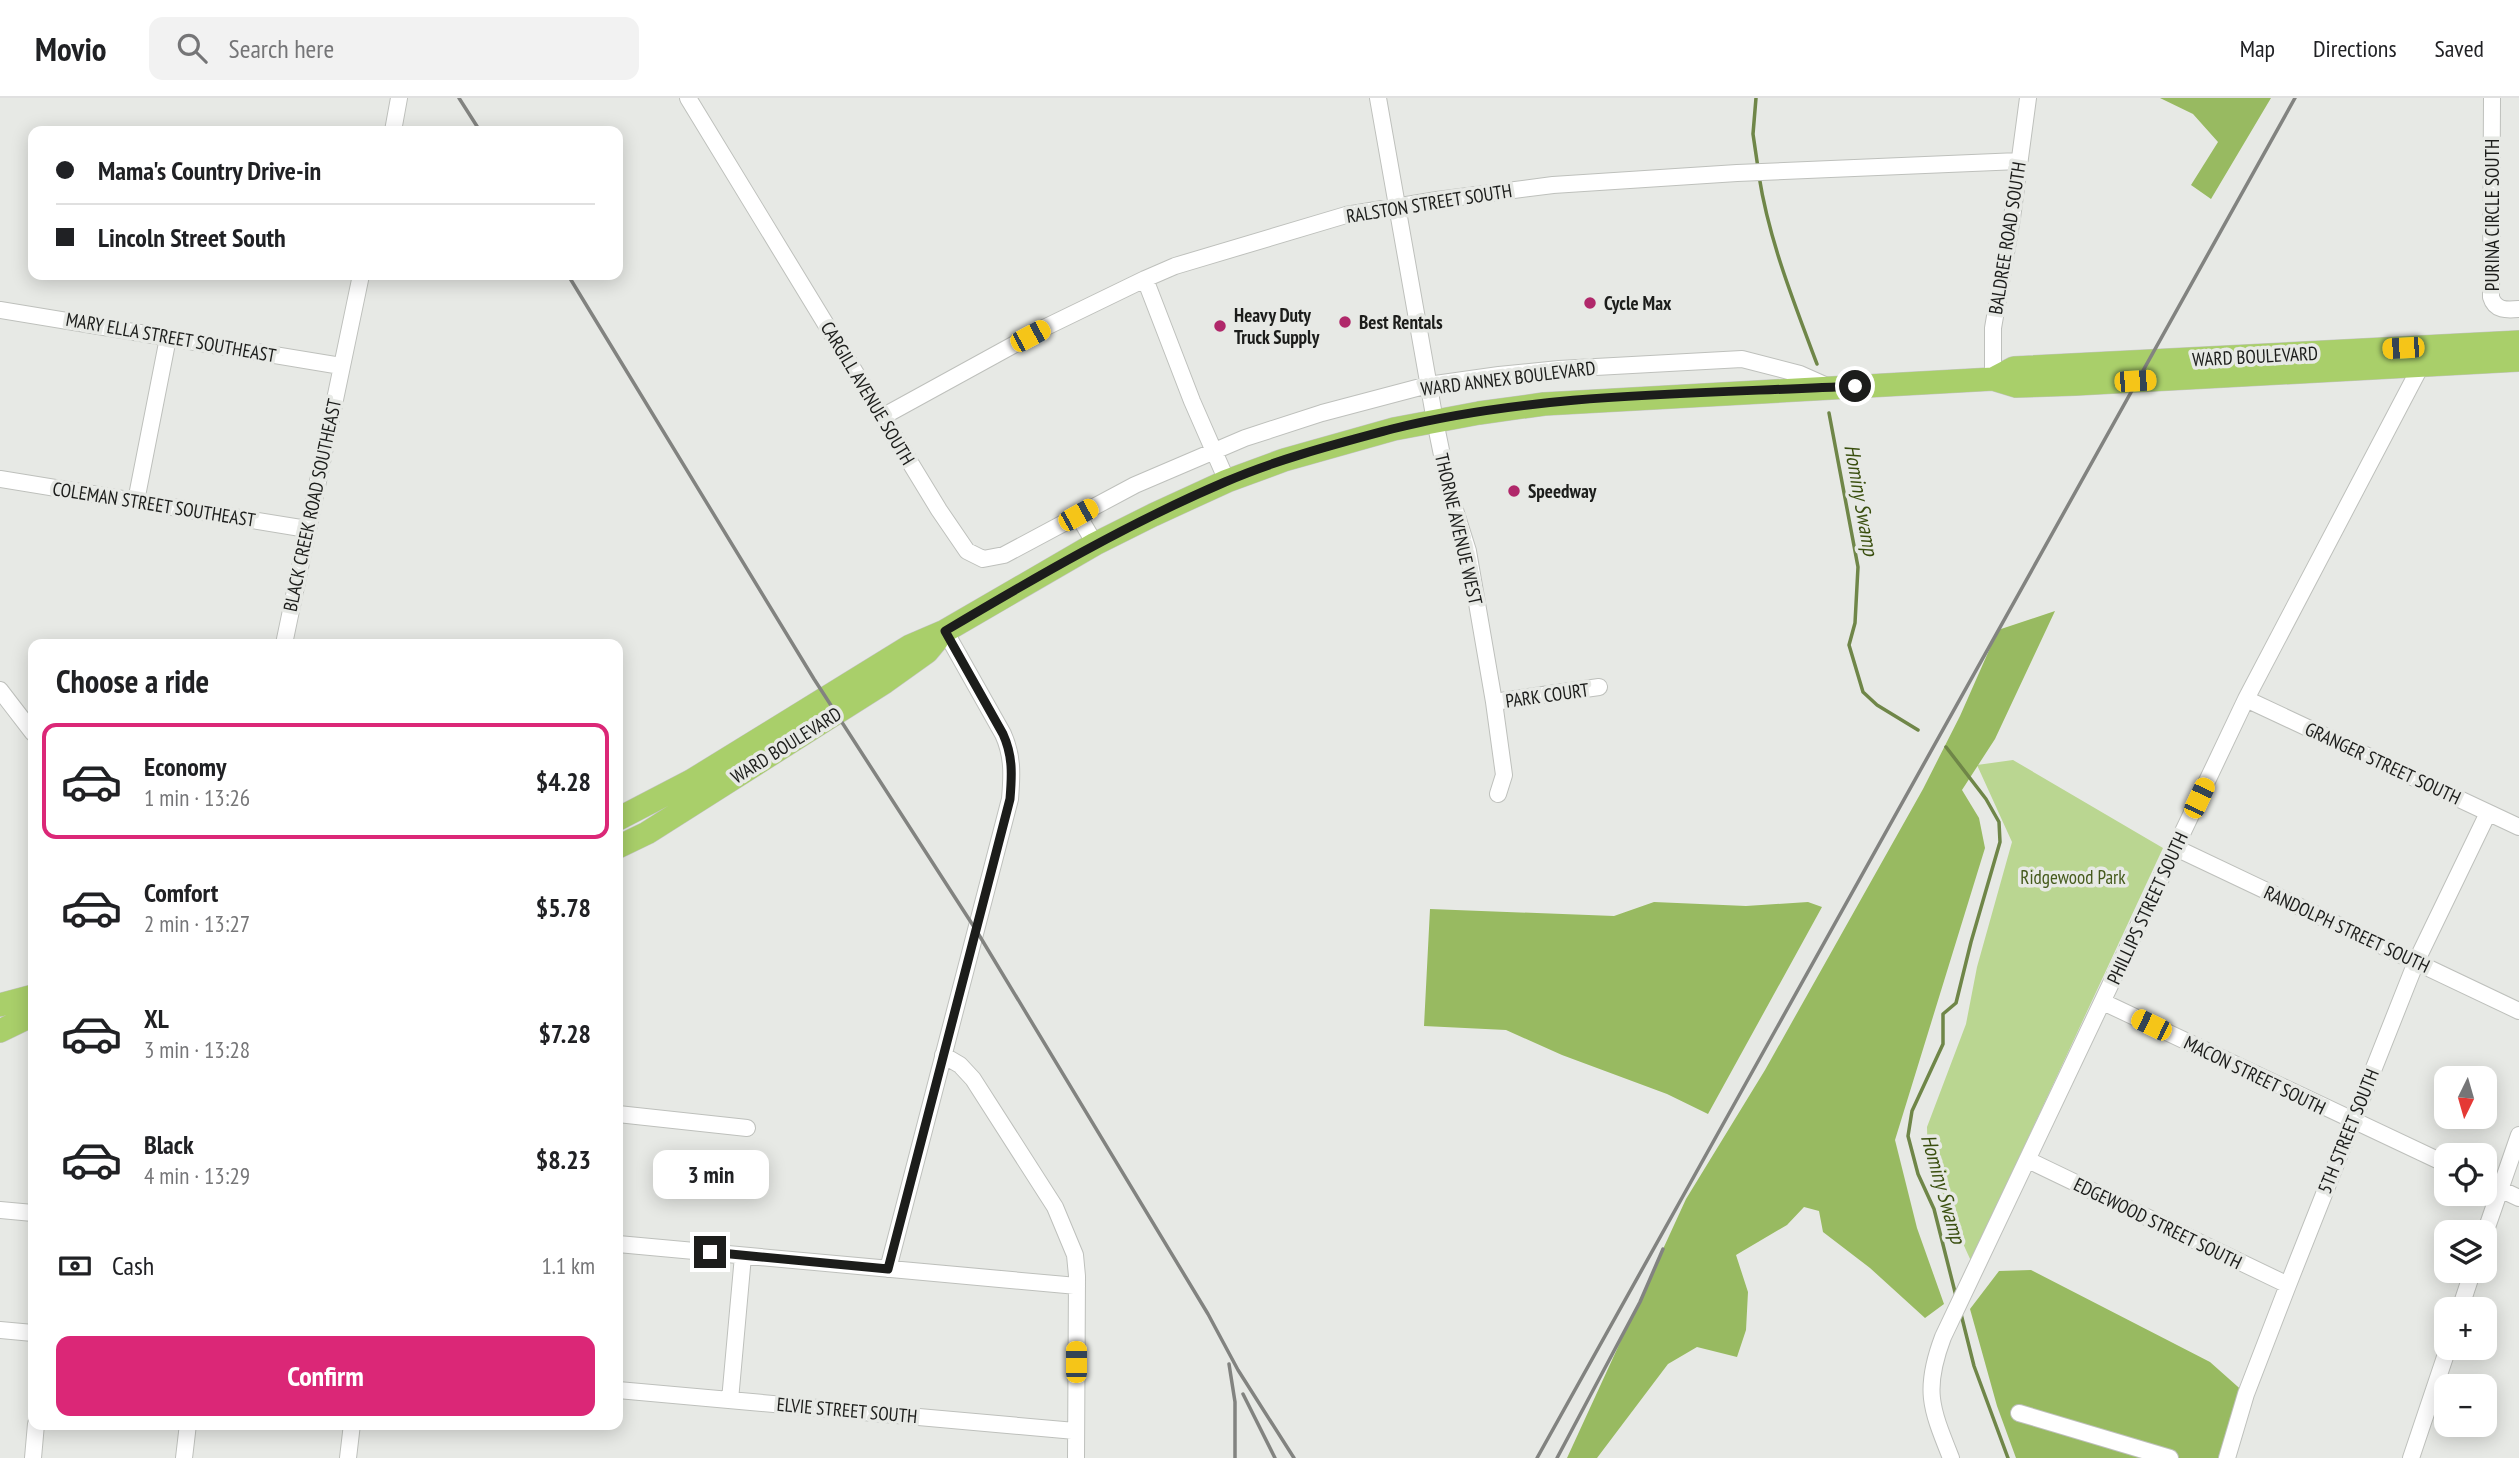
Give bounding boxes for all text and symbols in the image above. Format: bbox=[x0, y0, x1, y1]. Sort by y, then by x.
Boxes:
search box bbox=[149, 17, 639, 80]
text: Movio bbox=[35, 27, 107, 70]
icon: search bbox=[173, 29, 211, 67]
text: Search here bbox=[229, 32, 334, 65]
text: Map bbox=[2240, 33, 2275, 64]
text: Directions bbox=[2313, 33, 2397, 64]
text: Saved bbox=[2435, 33, 2484, 64]
street label: PURINA CIRCLE SOUTH bbox=[2480, 139, 2504, 291]
text: Mama's Country Drive-in bbox=[98, 154, 321, 187]
street label: BALDREE ROAD SOUTH bbox=[1983, 160, 2031, 316]
street label: RALSTON STREET SOUTH bbox=[1345, 178, 1513, 228]
text: Lincoln Street South bbox=[98, 221, 286, 254]
place label: Cycle Max bbox=[1604, 291, 1672, 315]
marker: Cycle Max bbox=[1582, 295, 1598, 311]
place label: Heavy Duty Truck Supply bbox=[1234, 303, 1320, 349]
street label: MARY ELLA STREET SOUTHEAST bbox=[64, 307, 278, 367]
place label: Best Rentals bbox=[1359, 310, 1443, 334]
marker: Best Rentals bbox=[1337, 314, 1353, 330]
street label: CARGILL AVENUE SOUTH bbox=[816, 317, 920, 469]
car bbox=[1007, 317, 1054, 355]
marker: Heavy Duty Truck Supply bbox=[1212, 318, 1228, 334]
car bbox=[2382, 336, 2425, 360]
street label: WARD BOULEVARD bbox=[2192, 341, 2318, 371]
street label: WARD ANNEX BOULEVARD bbox=[1419, 355, 1597, 401]
car bbox=[2114, 369, 2157, 393]
route start bbox=[1839, 370, 1871, 402]
street label: BLACK CREEK ROAD SOUTHEAST bbox=[278, 396, 346, 614]
water label: Hominy Swamp bbox=[1838, 442, 1885, 559]
street label: THORNE AVENUE WEST bbox=[1430, 451, 1488, 608]
street label: COLEMAN STREET SOUTHEAST bbox=[51, 476, 258, 532]
place label: Speedway bbox=[1528, 479, 1597, 503]
marker: Speedway bbox=[1506, 483, 1522, 499]
car bbox=[1055, 496, 1102, 534]
text: Choose a ride bbox=[56, 660, 209, 702]
street label: PARK COURT bbox=[1504, 677, 1591, 713]
street label: WARD BOULEVARD bbox=[726, 701, 846, 789]
street label: GRANGER STREET SOUTH bbox=[2301, 716, 2465, 810]
icon: car bbox=[60, 750, 123, 813]
text: Economy bbox=[144, 750, 226, 783]
text: $4.28 bbox=[536, 765, 591, 798]
car bbox=[2181, 775, 2218, 821]
text: 1 min · 13:26 bbox=[144, 783, 250, 812]
street label: PHILLIPS STREET SOUTH bbox=[2101, 828, 2193, 988]
park label: Ridgewood Park bbox=[2020, 865, 2126, 889]
icon: car bbox=[60, 876, 123, 939]
text: Comfort bbox=[144, 876, 218, 909]
street label: RANDOLPH STREET SOUTH bbox=[2260, 880, 2434, 978]
text: $5.78 bbox=[536, 891, 591, 924]
text: 2 min · 13:27 bbox=[144, 909, 250, 938]
icon: car bbox=[60, 1002, 123, 1065]
text: XL bbox=[144, 1002, 169, 1035]
car bbox=[2128, 1006, 2175, 1044]
text: $7.28 bbox=[538, 1017, 591, 1050]
street label: MACON STREET SOUTH bbox=[2180, 1030, 2330, 1120]
text: 3 min · 13:28 bbox=[144, 1035, 250, 1064]
street label: 5TH STREET SOUTH bbox=[2312, 1065, 2384, 1197]
north arrow bbox=[2434, 1066, 2497, 1129]
map controls bbox=[2434, 1066, 2497, 1437]
icon: car bbox=[60, 1128, 123, 1191]
text: Black bbox=[144, 1128, 194, 1161]
water label: Hominy Swamp bbox=[1915, 1131, 1972, 1248]
text: $8.23 bbox=[536, 1143, 591, 1176]
button: locate bbox=[2434, 1143, 2497, 1206]
callout: 3 min bbox=[652, 1150, 768, 1200]
text: 3 min bbox=[688, 1160, 734, 1189]
text: 4 min · 13:29 bbox=[144, 1161, 250, 1190]
street label: EDGEWOOD STREET SOUTH bbox=[2070, 1172, 2246, 1274]
button: layers bbox=[2434, 1220, 2497, 1283]
route end bbox=[694, 1236, 726, 1268]
icon: cash bbox=[56, 1247, 94, 1285]
text: Cash bbox=[112, 1249, 154, 1282]
text: 1.1 km bbox=[541, 1251, 595, 1280]
button: + bbox=[2434, 1297, 2497, 1360]
button: Confirm bbox=[56, 1336, 595, 1416]
car bbox=[1066, 1341, 1087, 1383]
button: − bbox=[2434, 1374, 2497, 1437]
street label: ELVIE STREET SOUTH bbox=[776, 1392, 918, 1428]

